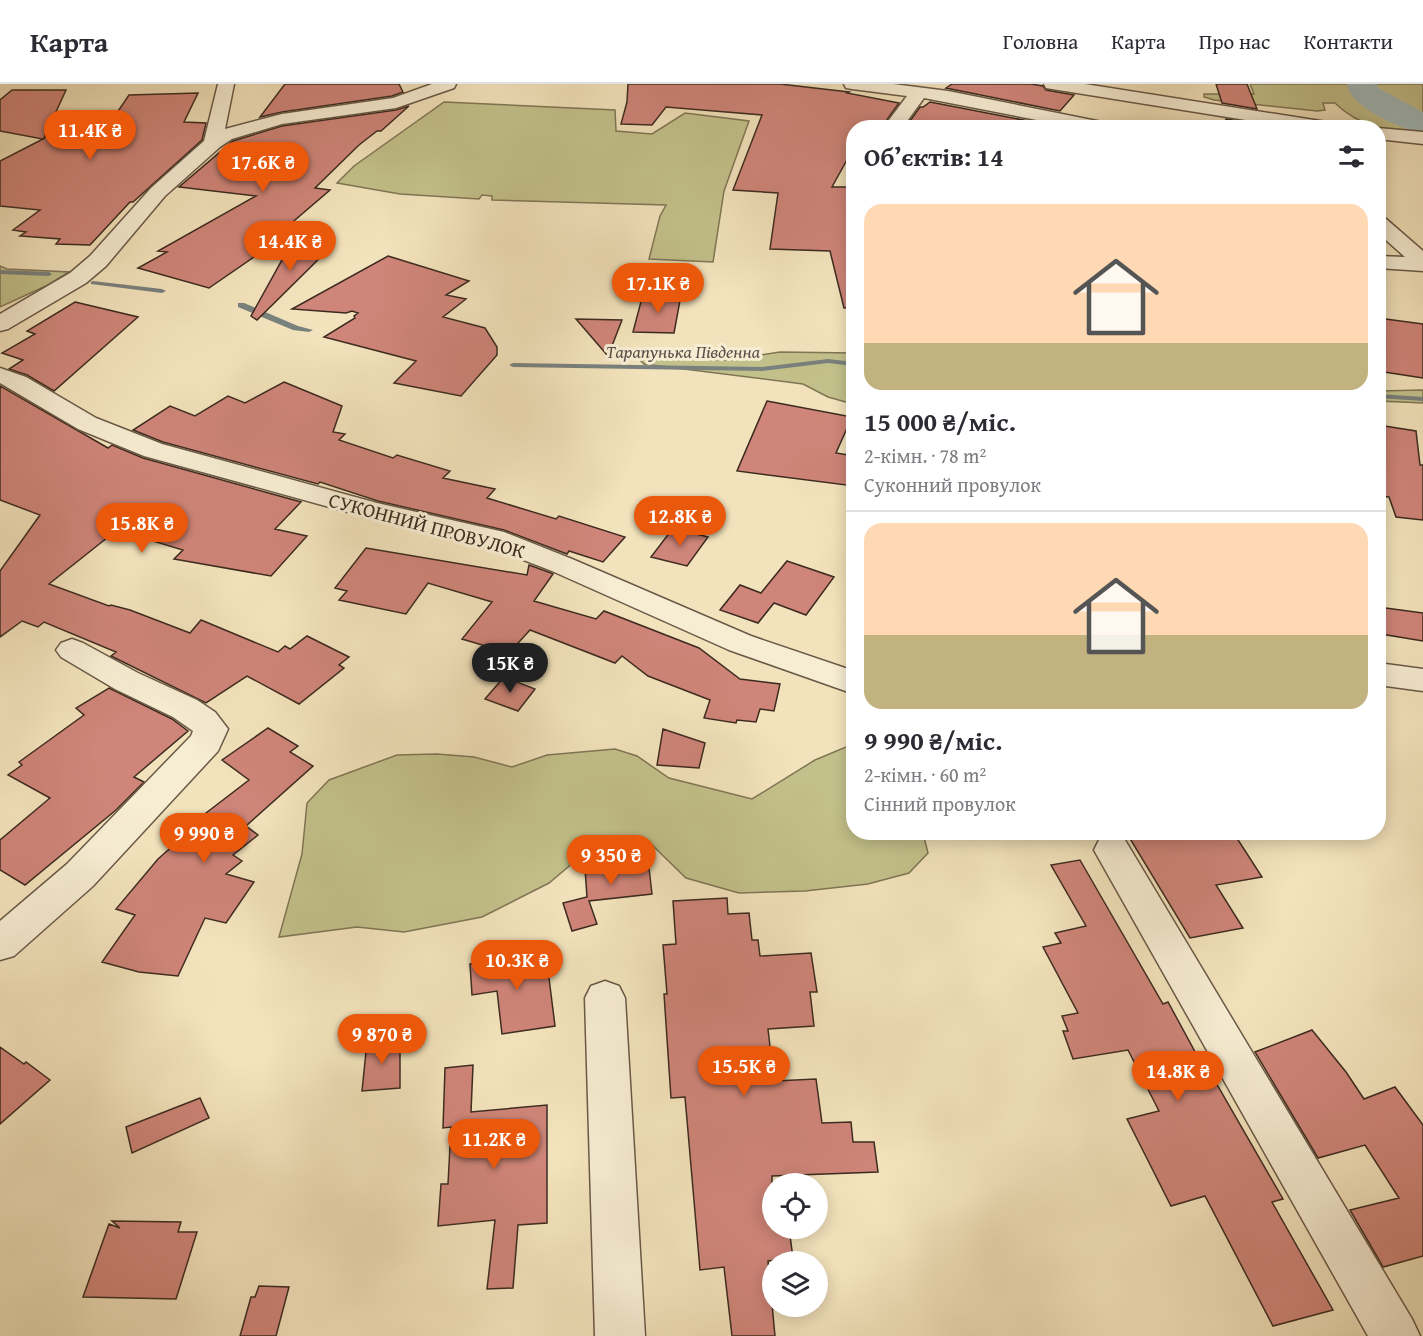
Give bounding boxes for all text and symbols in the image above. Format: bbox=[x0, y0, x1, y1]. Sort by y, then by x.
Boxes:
text: Карта bbox=[30, 21, 108, 62]
text: Головна bbox=[1003, 26, 1078, 57]
text: Карта bbox=[1111, 26, 1166, 57]
text: Про нас bbox=[1199, 26, 1270, 57]
text: Контакти bbox=[1303, 26, 1393, 57]
pin: 11.4K ₴ bbox=[35, 110, 145, 161]
text: 11.4K ₴ bbox=[58, 115, 122, 144]
text: Об’єктів: 14 bbox=[864, 137, 1004, 176]
icon: filters bbox=[1335, 140, 1368, 173]
pin: 17.6K ₴ bbox=[208, 142, 318, 193]
text: 17.6K ₴ bbox=[231, 147, 295, 176]
pin: 14.4K ₴ bbox=[235, 221, 345, 272]
text: 14.4K ₴ bbox=[258, 226, 322, 255]
icon: home bbox=[1062, 243, 1170, 351]
pin: 17.1K ₴ bbox=[603, 263, 713, 314]
text: 17.1K ₴ bbox=[626, 268, 690, 297]
water label: Тарапунька Південна bbox=[606, 338, 761, 365]
text: 15 000 ₴/міс. bbox=[864, 402, 1016, 441]
text: 2-кімн. · 78 m² bbox=[864, 441, 986, 470]
text: Суконний провулок bbox=[864, 470, 1041, 499]
street label: СУКОННИЙ ПРОВУЛОК bbox=[326, 485, 529, 565]
pin: 12.8K ₴ bbox=[625, 496, 735, 547]
text: 12.8K ₴ bbox=[648, 501, 712, 530]
pin: 15.8K ₴ bbox=[87, 503, 197, 554]
text: 15.8K ₴ bbox=[110, 508, 174, 537]
icon: home bbox=[1062, 562, 1170, 670]
pin: 15K ₴ bbox=[468, 643, 552, 694]
text: 15K ₴ bbox=[486, 648, 534, 677]
text: 9 990 ₴/міс. bbox=[864, 721, 1002, 760]
text: 2-кімн. · 60 m² bbox=[864, 760, 986, 789]
text: Сінний провулок bbox=[864, 789, 1016, 818]
pin: 9 990 ₴ bbox=[149, 813, 259, 864]
text: 9 990 ₴ bbox=[174, 818, 234, 847]
pin: 9 350 ₴ bbox=[556, 835, 666, 886]
text: 9 350 ₴ bbox=[581, 840, 641, 869]
pin: 10.3K ₴ bbox=[462, 940, 572, 991]
text: 10.3K ₴ bbox=[485, 945, 549, 974]
pin: 9 870 ₴ bbox=[327, 1014, 437, 1065]
text: 9 870 ₴ bbox=[352, 1019, 412, 1048]
pin: 15.5K ₴ bbox=[689, 1046, 799, 1097]
text: 15.5K ₴ bbox=[712, 1051, 776, 1080]
pin: 14.8K ₴ bbox=[1123, 1051, 1233, 1102]
text: 14.8K ₴ bbox=[1146, 1056, 1210, 1085]
pin: 11.2K ₴ bbox=[439, 1119, 549, 1170]
text: 11.2K ₴ bbox=[462, 1124, 526, 1153]
map controls bbox=[762, 1173, 828, 1317]
button: locate bbox=[762, 1173, 828, 1239]
button: layers bbox=[762, 1251, 828, 1317]

